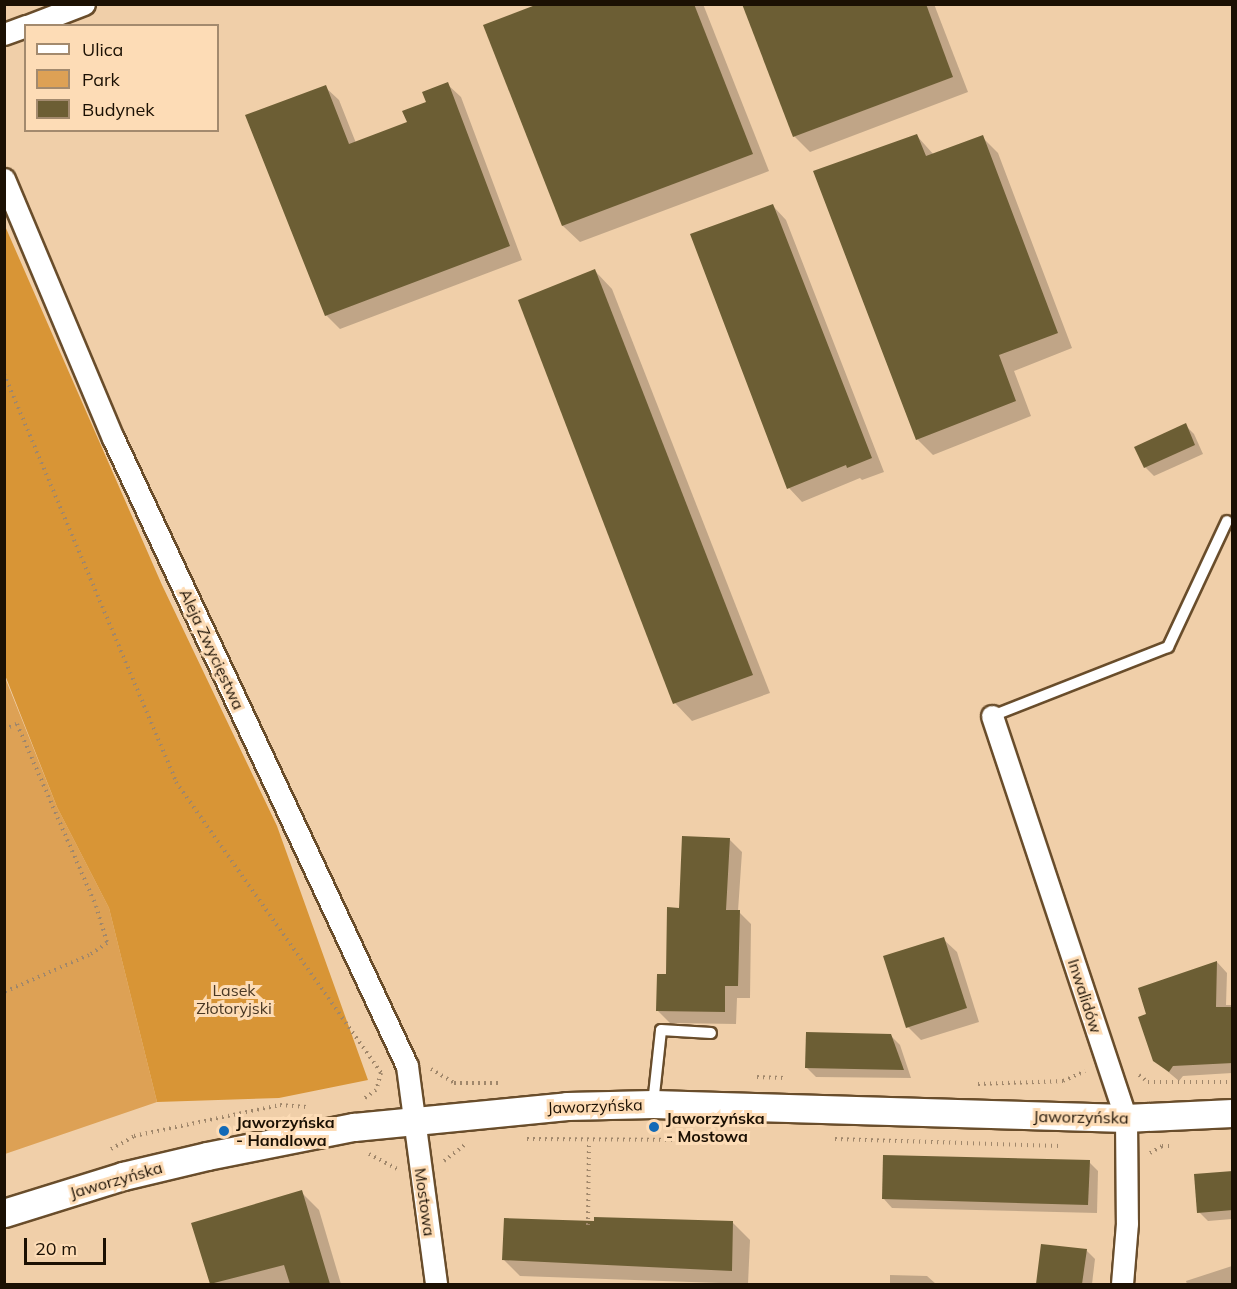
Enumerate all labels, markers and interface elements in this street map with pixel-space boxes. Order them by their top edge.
legend [24,24,219,132]
text: Ulica [82,38,123,61]
text: Park [82,68,120,91]
text: Budynek [82,98,155,121]
street label: Aleja Zwycięstwa [176,586,248,712]
street label: Inwalidów [1064,956,1106,1036]
park label: Lasek Złotoryjski [196,980,272,1018]
street label: Jaworzyńska [547,1095,643,1117]
street label: Jaworzyńska [1033,1107,1129,1127]
place label: Jaworzyńska - Mostowa [666,1108,765,1146]
place label: Jaworzyńska - Handlowa [236,1112,335,1150]
marker: Jaworzyńska - Mostowa [647,1120,661,1134]
marker: Jaworzyńska - Handlowa [217,1124,231,1138]
street label: Jaworzyńska [68,1158,164,1202]
street label: Mostowa [411,1167,439,1237]
scale bar [27,1226,110,1264]
text: 20 m [35,1237,77,1260]

